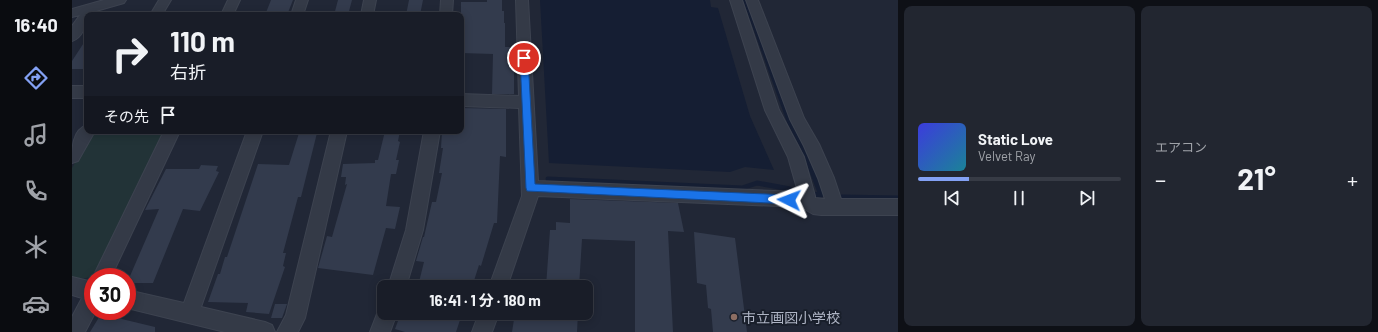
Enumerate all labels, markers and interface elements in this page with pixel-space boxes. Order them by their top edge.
text: 16:40 [14,14,58,36]
text: 110 m [170,24,235,58]
icon: right [104,28,156,80]
pin [507,41,541,75]
icon: arrive [513,47,535,69]
text: 右折 [170,61,206,83]
icon: directions [22,64,50,92]
icon: arrive [157,104,179,126]
text: その先 [104,107,149,125]
icon: music [22,121,50,149]
text: Static Love [978,130,1053,148]
text: エアコン [1155,139,1207,155]
text: Velvet Ray [978,148,1036,164]
text: 21° [1237,160,1276,196]
text: − [1155,166,1166,192]
text: + [1347,166,1358,192]
icon: phone [22,177,50,205]
position arrow [768,179,810,221]
icon: previous [941,187,963,209]
icon: pause [1008,187,1030,209]
icon: next [1076,187,1098,209]
icon: climate [22,233,50,261]
speed limit sign: 30 [84,268,136,320]
icon: car [22,290,50,318]
text: 16:41 · 1 分 · 180 m [429,291,541,309]
place label: 市立画図小学校 [742,309,840,326]
marker: 市立画図小学校 [729,312,739,322]

